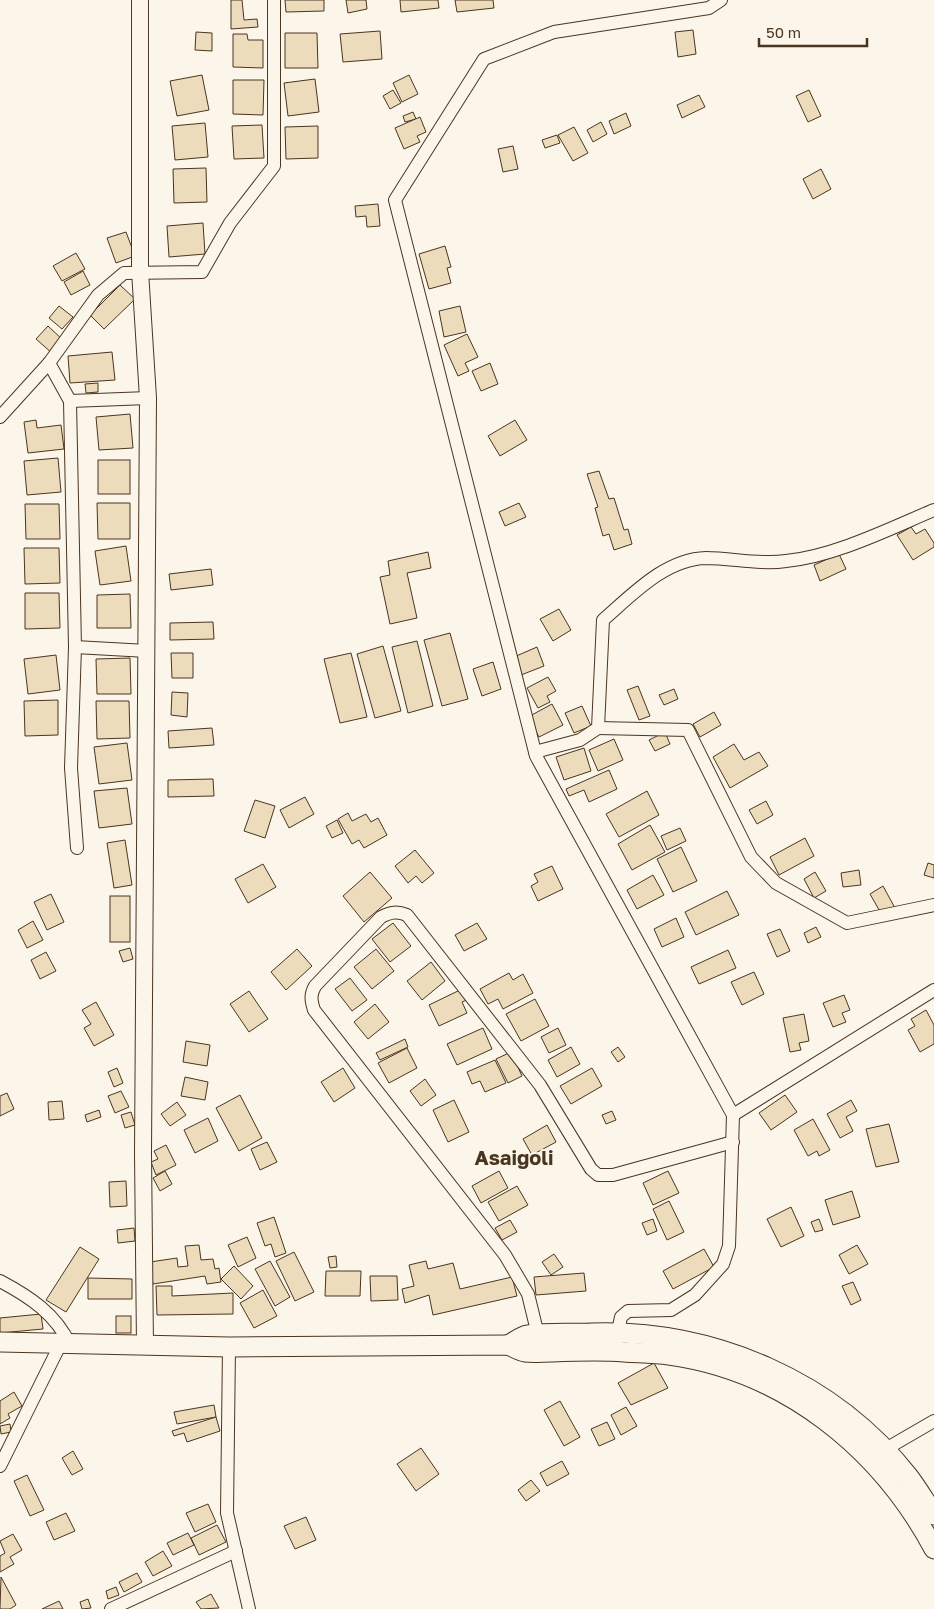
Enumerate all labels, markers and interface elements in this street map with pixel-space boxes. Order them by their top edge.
scale bar [759,15,866,47]
text: 50 m [766,23,801,41]
district label: Asaigoli [475,1145,553,1169]

